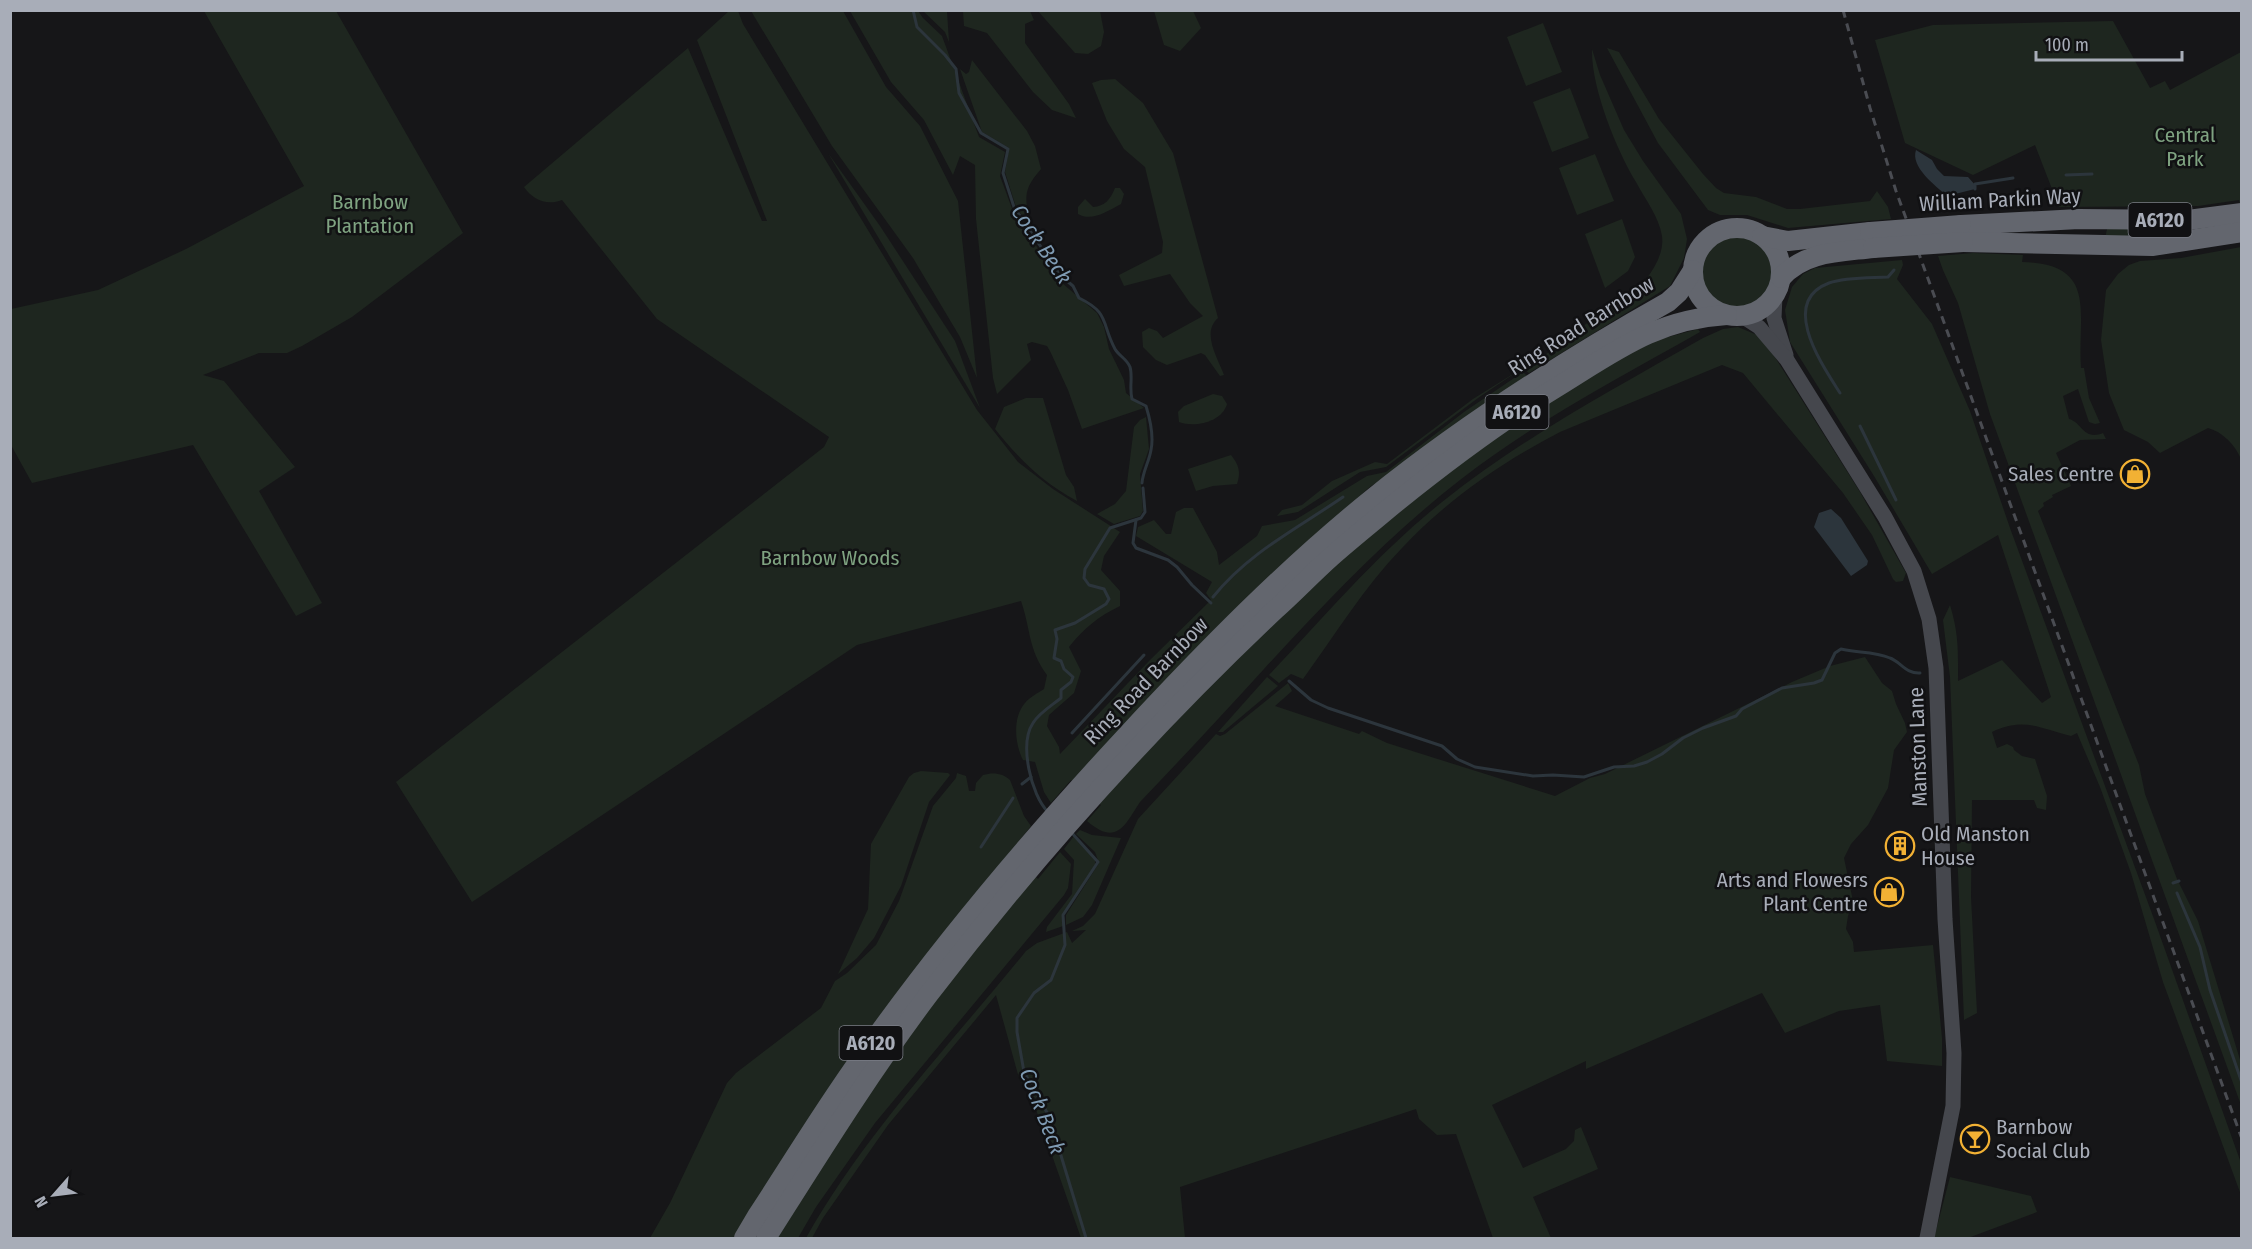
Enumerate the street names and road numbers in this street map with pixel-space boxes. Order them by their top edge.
street label: William Parkin Way [1919,183,2082,217]
road number: A6120 [2128,203,2192,237]
street label: Ring Road Barnbow [1503,271,1659,381]
road number: A6120 [1486,395,1549,429]
street label: Ring Road Barnbow [1079,612,1214,750]
street label: Manston Lane [1903,687,1933,807]
road number: A6120 [840,1026,902,1060]

